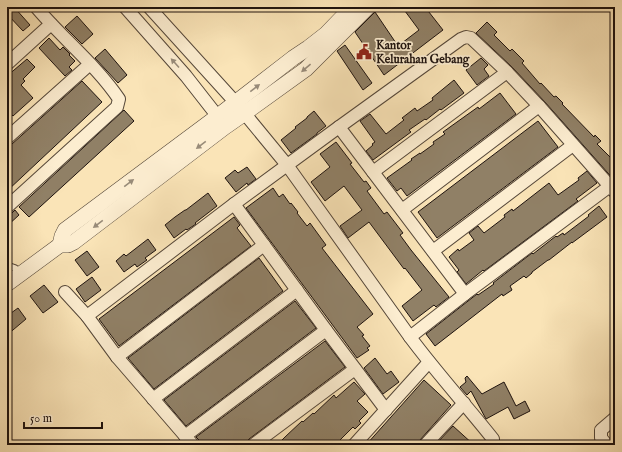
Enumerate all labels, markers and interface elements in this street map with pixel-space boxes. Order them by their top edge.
place label: Kantor Kelurahan Gebang [376,38,470,68]
public building icon: Kantor Kelurahan Gebang [355,43,373,61]
one-way arrow [170,58,179,69]
one-way arrow [300,64,311,73]
one-way arrow [250,83,261,92]
one-way arrow [196,141,206,149]
one-way arrow [124,179,134,187]
one-way arrow [92,220,103,228]
scale bar [24,404,102,430]
text: 50 m [30,411,52,426]

